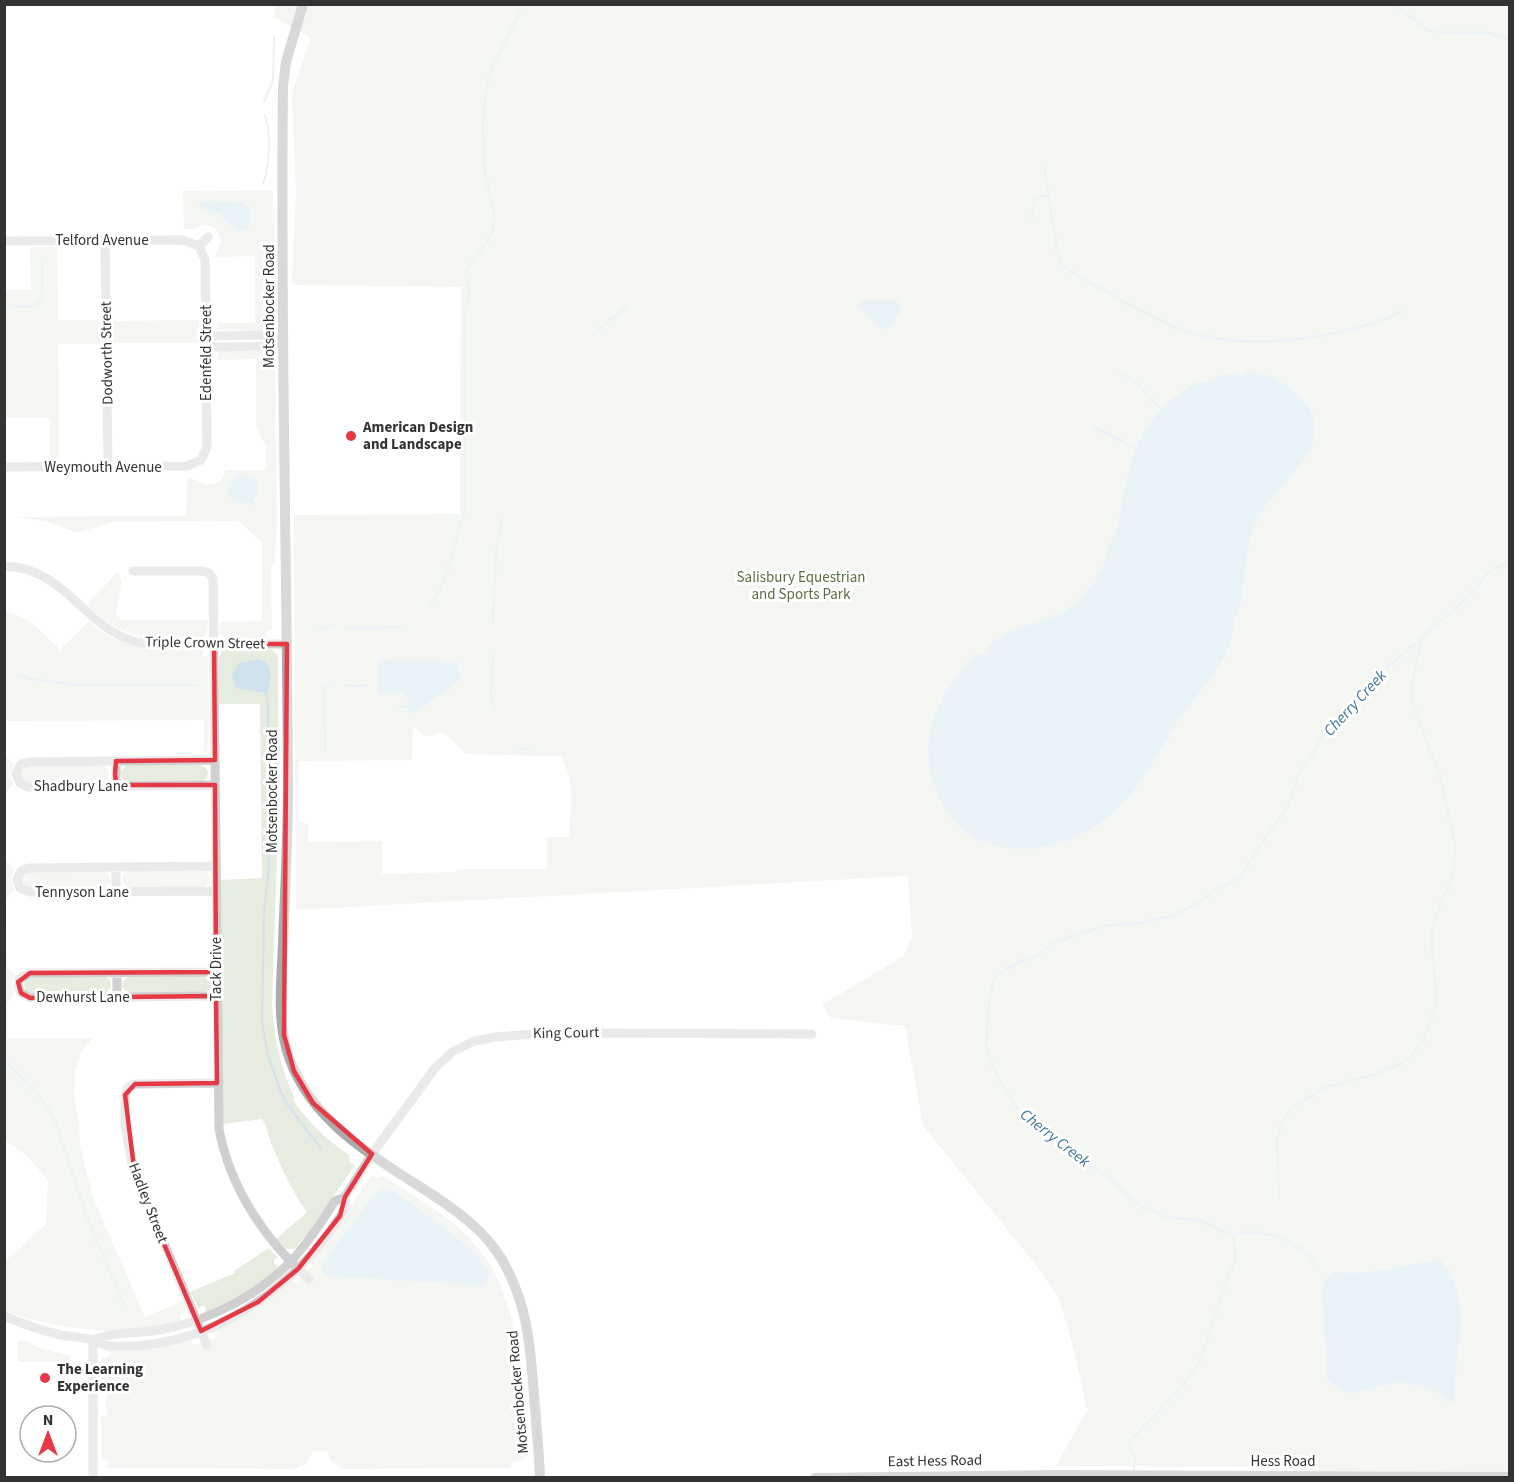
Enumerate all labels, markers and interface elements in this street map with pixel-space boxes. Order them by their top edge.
street label: Telford Avenue [55,230,149,251]
street label: Motsenbocker Road [259,244,280,368]
street label: Dodworth Street [96,301,118,405]
street label: Edenfeld Street [196,305,217,401]
place label: American Design and Landscape [362,417,473,455]
marker: American Design and Landscape [344,429,358,443]
street label: Weymouth Avenue [44,457,162,478]
park label: Salisbury Equestrian and Sports Park [737,567,865,605]
street label: Triple Crown Street [145,631,265,655]
water label: Cherry Creek [1319,665,1392,741]
street label: Motsenbocker Road [262,729,283,853]
street label: Shadbury Lane [34,776,128,797]
street label: Tennyson Lane [35,882,129,903]
street label: Tack Drive [206,937,227,1001]
street label: Dewhurst Lane [36,987,130,1008]
street label: King Court [533,1022,599,1044]
water label: Cherry Creek [1015,1104,1095,1173]
street label: Hadley Street [123,1160,173,1246]
street label: Motsenbocker Road [502,1329,534,1455]
place label: The Learning Experience [57,1359,143,1397]
marker: The Learning Experience [38,1371,52,1385]
north arrow [18,1404,78,1464]
text: N [43,1409,53,1431]
street label: East Hess Road [888,1450,982,1472]
street label: Hess Road [1251,1451,1315,1472]

